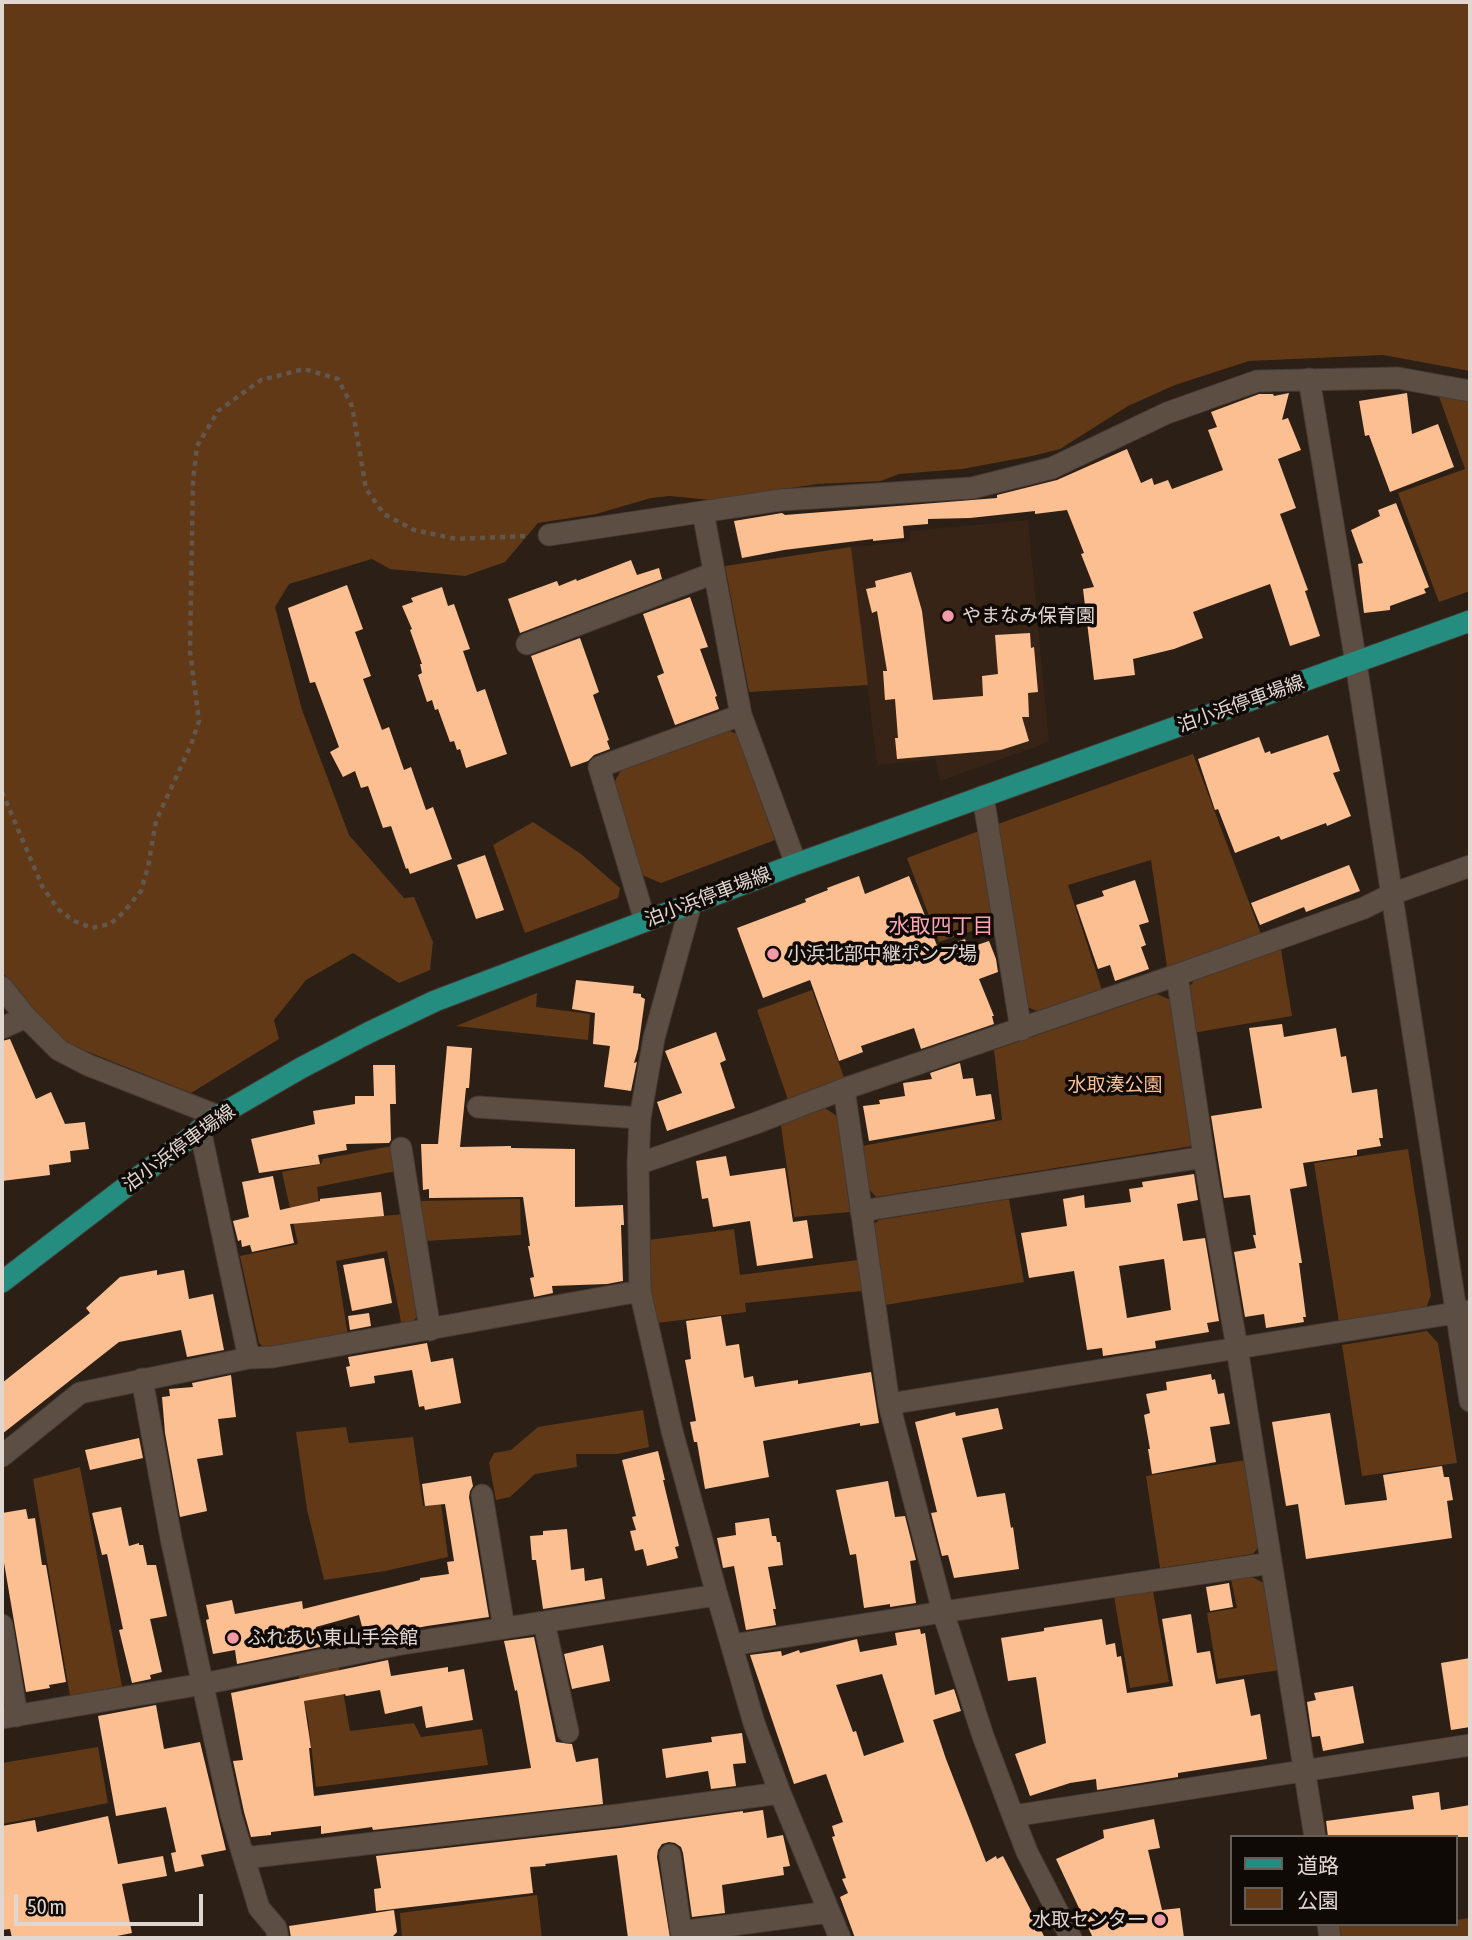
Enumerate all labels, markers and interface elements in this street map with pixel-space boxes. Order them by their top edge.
place label: やまなみ保育園 [962,605,1095,627]
marker: やまなみ保育園 [940,608,956,624]
street label: 泊小浜停車場線 [1175,671,1307,737]
street label: 泊小浜停車場線 [642,863,774,931]
district label: 水取四丁目 [889,913,993,939]
place label: 小浜北部中継ポンプ場 [787,943,977,965]
marker: 小浜北部中継ポンプ場 [765,946,781,962]
park label: 水取湊公園 [1068,1074,1162,1096]
street label: 泊小浜停車場線 [118,1100,240,1196]
place label: ふれあい東山手会館 [247,1627,418,1649]
marker: ふれあい東山手会館 [225,1630,241,1646]
legend [1230,1835,1458,1926]
text: 道路 [1297,1853,1339,1877]
scale bar [18,1881,206,1925]
text: 公園 [1297,1888,1339,1912]
text: 50 m [27,1894,65,1918]
place label: 水取センター [1032,1909,1146,1931]
marker: 水取センター [1152,1912,1168,1928]

